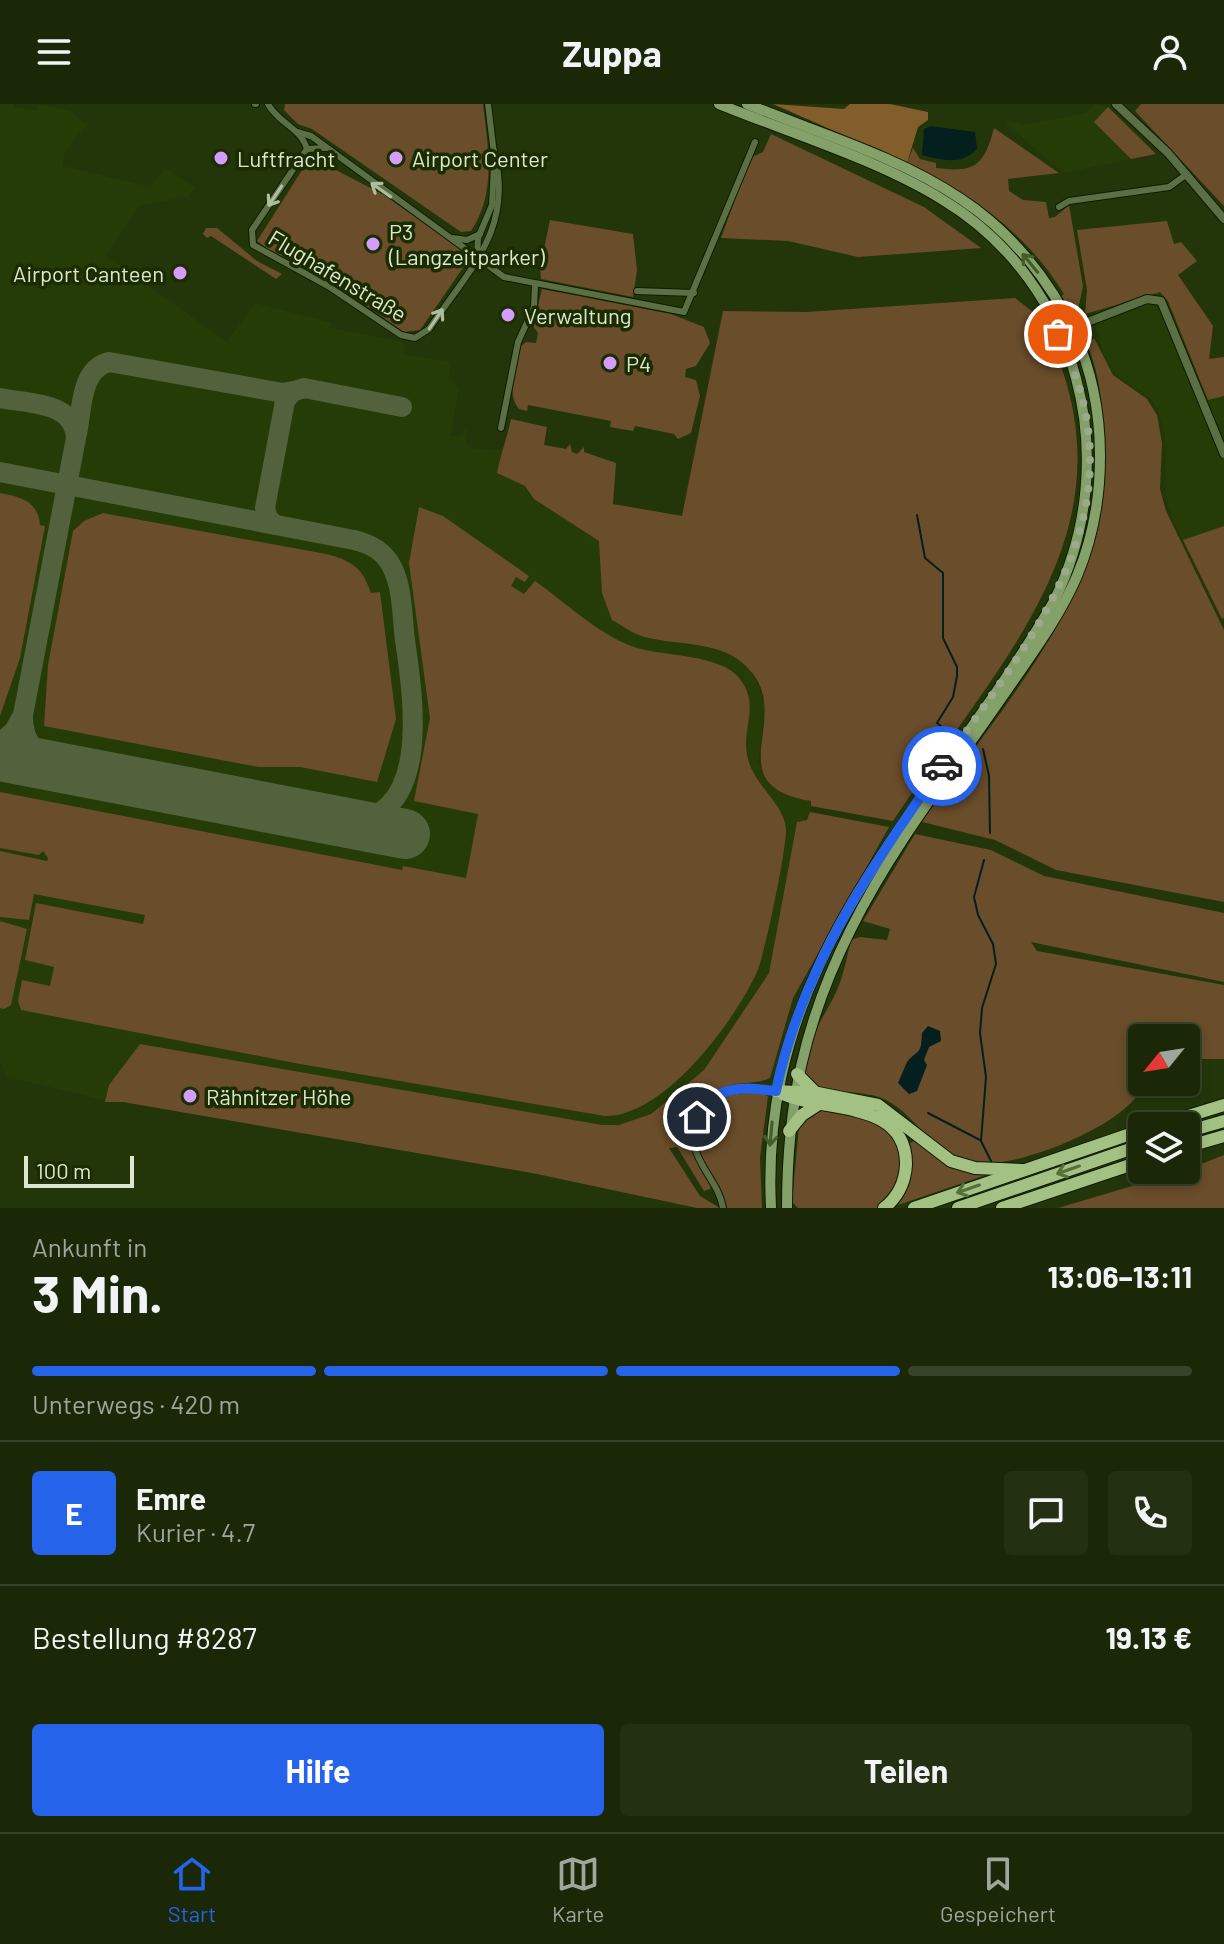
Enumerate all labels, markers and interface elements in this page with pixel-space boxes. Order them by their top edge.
icon: menu [32,30,76,74]
icon: person [1148,30,1192,74]
text: Zuppa [562,31,662,74]
place label: Luftfracht [237,145,335,171]
place label: Airport Center [412,145,548,171]
marker: Luftfracht [212,149,230,167]
marker: Airport Center [387,149,405,167]
one-way arrow [371,182,393,198]
one-way arrow [267,184,283,206]
place label: P3 (Langzeitparker) [388,218,545,269]
street label: Flughafenstraße [264,224,412,326]
marker: P3 (Langzeitparker) [364,235,382,253]
one-way arrow [1021,253,1039,273]
place label: Airport Canteen [13,260,164,286]
marker: Airport Canteen [171,264,189,282]
pin [1024,300,1092,368]
place label: Verwaltung [524,302,632,328]
marker: Verwaltung [499,306,517,324]
one-way arrow [428,309,444,331]
icon: bag [1036,312,1080,356]
place label: P4 [626,350,651,376]
marker: P4 [601,354,619,372]
courier [902,726,982,806]
icon: car [920,744,964,788]
north arrow [1128,1024,1200,1096]
map controls [1128,1024,1200,1184]
place label: Rähnitzer Höhe [206,1083,352,1109]
pin [663,1083,731,1151]
marker: Rähnitzer Höhe [181,1087,199,1105]
icon: home [675,1095,719,1139]
button: layers [1128,1112,1200,1184]
one-way arrow [763,1120,778,1146]
scale bar [24,1152,134,1188]
text: 100 m [36,1157,91,1183]
one-way arrow [1056,1164,1081,1178]
one-way arrow [956,1183,981,1197]
text: Ankunft in [32,1231,147,1262]
text: 13:06–13:11 [1048,1258,1192,1294]
text: 3 Min. [32,1261,163,1323]
text: Unterwegs · 420 m [32,1388,240,1419]
button: chat [1004,1471,1088,1555]
button: phone [1108,1471,1192,1555]
text: Emre [136,1480,206,1516]
text: E [65,1495,83,1531]
text: Kurier · 4.7 [136,1516,255,1547]
text: Bestellung #8287 [32,1619,257,1655]
text: 19.13 € [1106,1619,1192,1655]
button: Hilfe [32,1724,604,1816]
button: Teilen [620,1724,1192,1816]
tab: Start [168,1852,216,1926]
tab: Karte [552,1852,604,1926]
tab: Gespeichert [940,1852,1056,1926]

